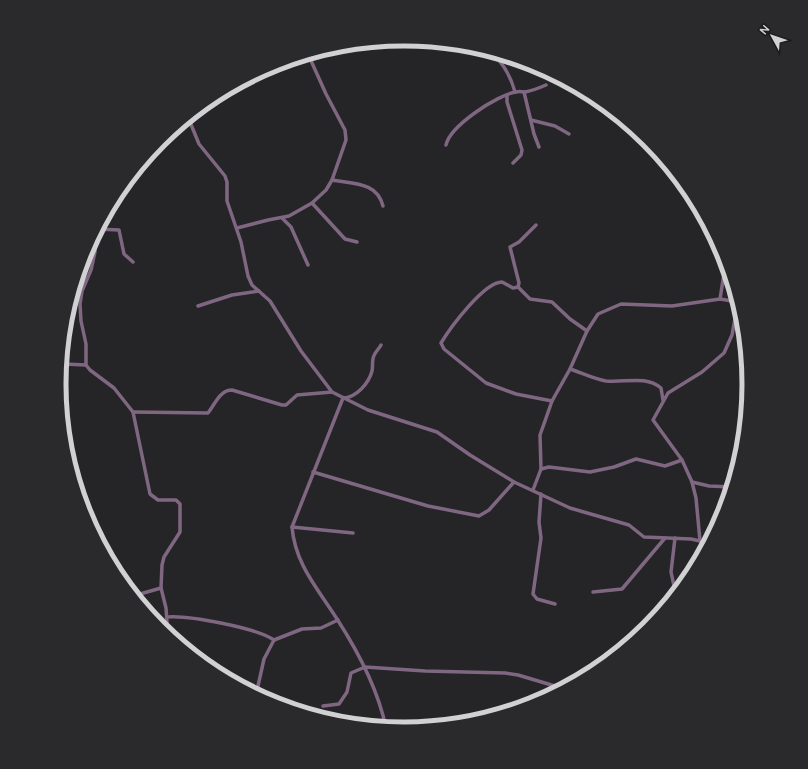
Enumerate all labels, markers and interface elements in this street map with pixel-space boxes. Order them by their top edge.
north arrow [752,16,792,56]
text: N [757,22,772,37]

